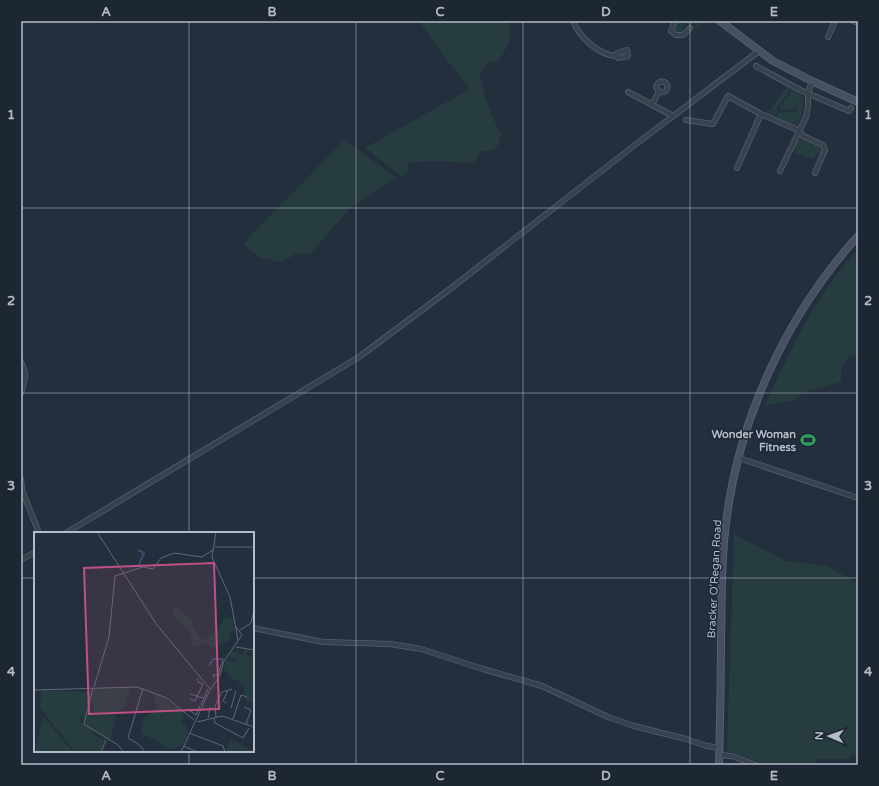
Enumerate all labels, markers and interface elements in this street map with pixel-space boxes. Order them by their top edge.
text: A [101,4,111,20]
text: B [267,4,277,20]
text: C [435,4,445,20]
text: D [601,4,611,20]
text: E [770,4,778,20]
text: 1 [7,107,15,123]
text: 1 [864,107,872,123]
text: 2 [7,293,15,309]
text: 2 [864,293,872,309]
place label: Wonder Woman Fitness [711,428,797,454]
sports icon: Wonder Woman Fitness [799,431,817,449]
text: 3 [7,478,15,494]
text: 3 [864,478,872,494]
street label: Bracker O'Regan Road [705,519,724,639]
inset map [34,532,254,752]
text: 4 [7,664,16,680]
text: 4 [864,664,873,680]
north arrow [809,716,849,756]
text: N [813,731,826,740]
text: A [101,768,111,784]
text: B [267,768,277,784]
text: C [435,768,445,784]
text: D [601,768,611,784]
text: E [770,768,778,784]

